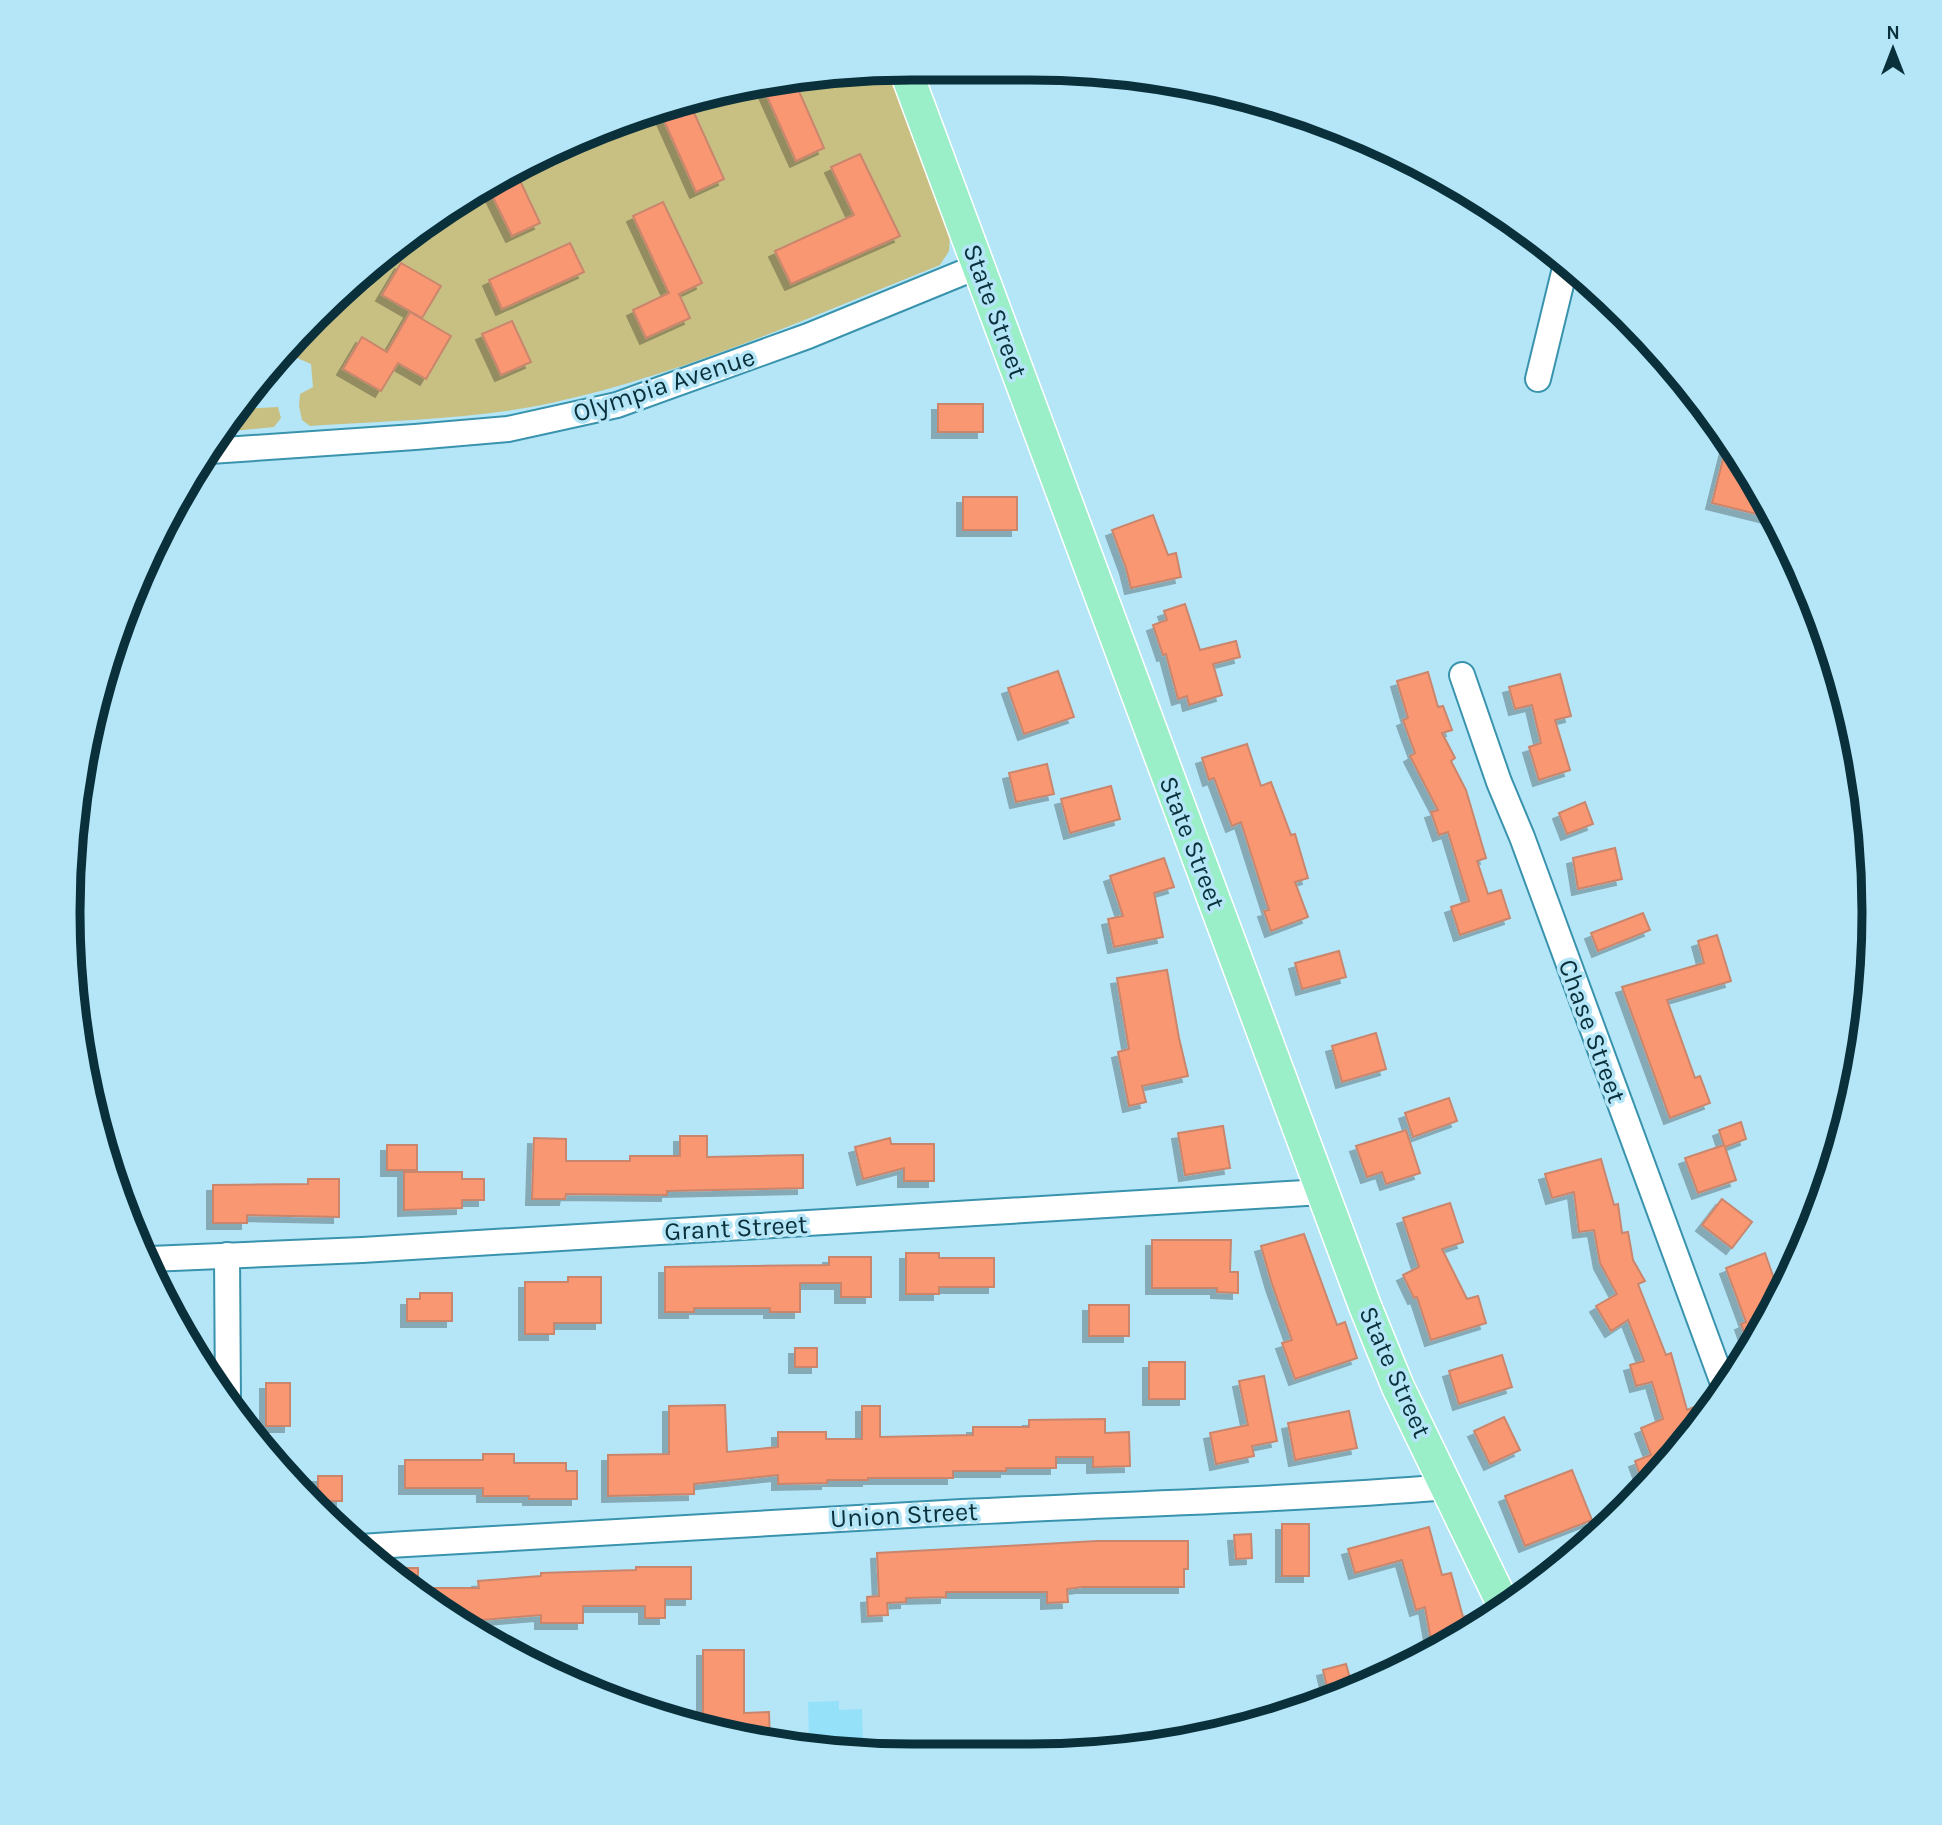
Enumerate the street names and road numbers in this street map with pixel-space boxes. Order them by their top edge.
street label: State Street [956,240,1034,383]
street label: Olympia Avenue [569,341,759,429]
street label: State Street [1152,772,1232,914]
street label: Chase Street [1552,955,1632,1107]
street label: Grant Street [664,1209,809,1247]
street label: State Street [1352,1302,1438,1443]
street label: Union Street [829,1496,979,1534]

